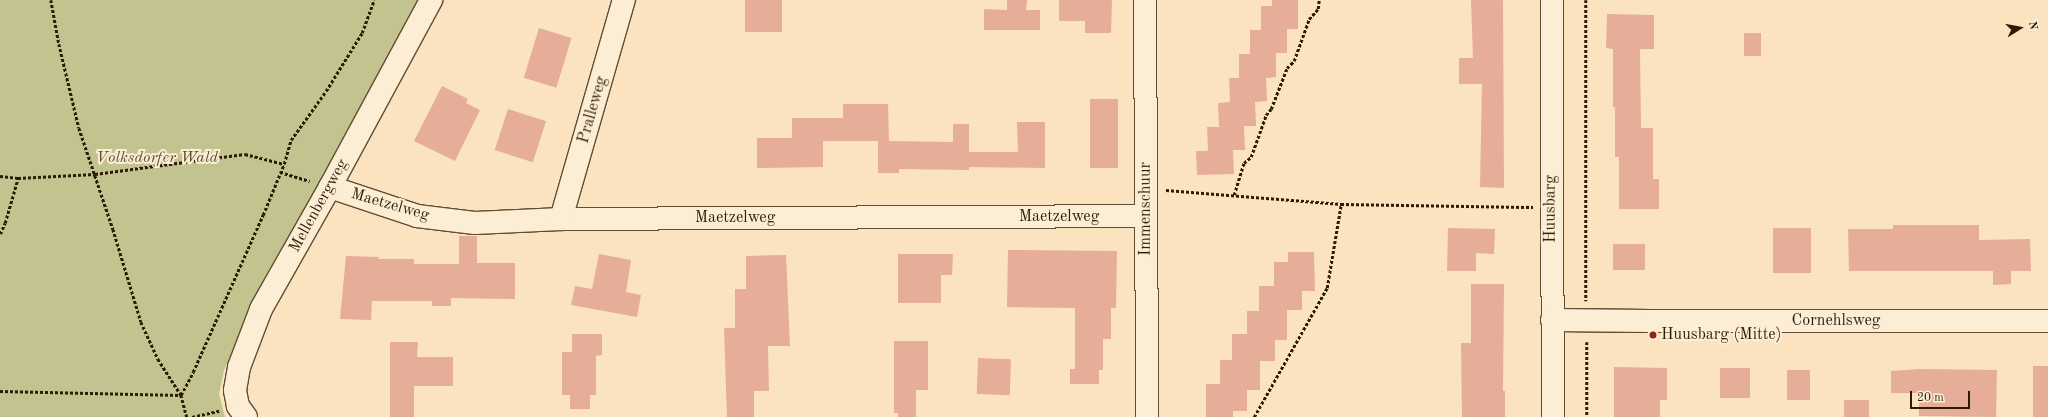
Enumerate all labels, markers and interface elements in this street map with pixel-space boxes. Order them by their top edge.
north arrow [2000,8,2040,48]
text: N [2026,20,2038,31]
street label: Pralleweg [574,74,612,146]
park label: Volksdorfer Wald [96,148,218,168]
street label: Mellenbergweg [285,156,353,256]
street label: Immenschuur [1136,162,1156,256]
street label: Huusbarg [1541,175,1561,243]
street label: Maetzelweg [349,185,431,225]
street label: Maetzelweg [1019,207,1099,227]
street label: Maetzelweg [695,208,775,228]
street label: Cornehlsweg [1792,311,1880,331]
place label: Huusbarg (Mitte) [1661,325,1782,345]
marker: Huusbarg (Mitte) [1648,330,1658,340]
scale bar [1912,383,1972,409]
text: 20 m [1917,392,1944,404]

